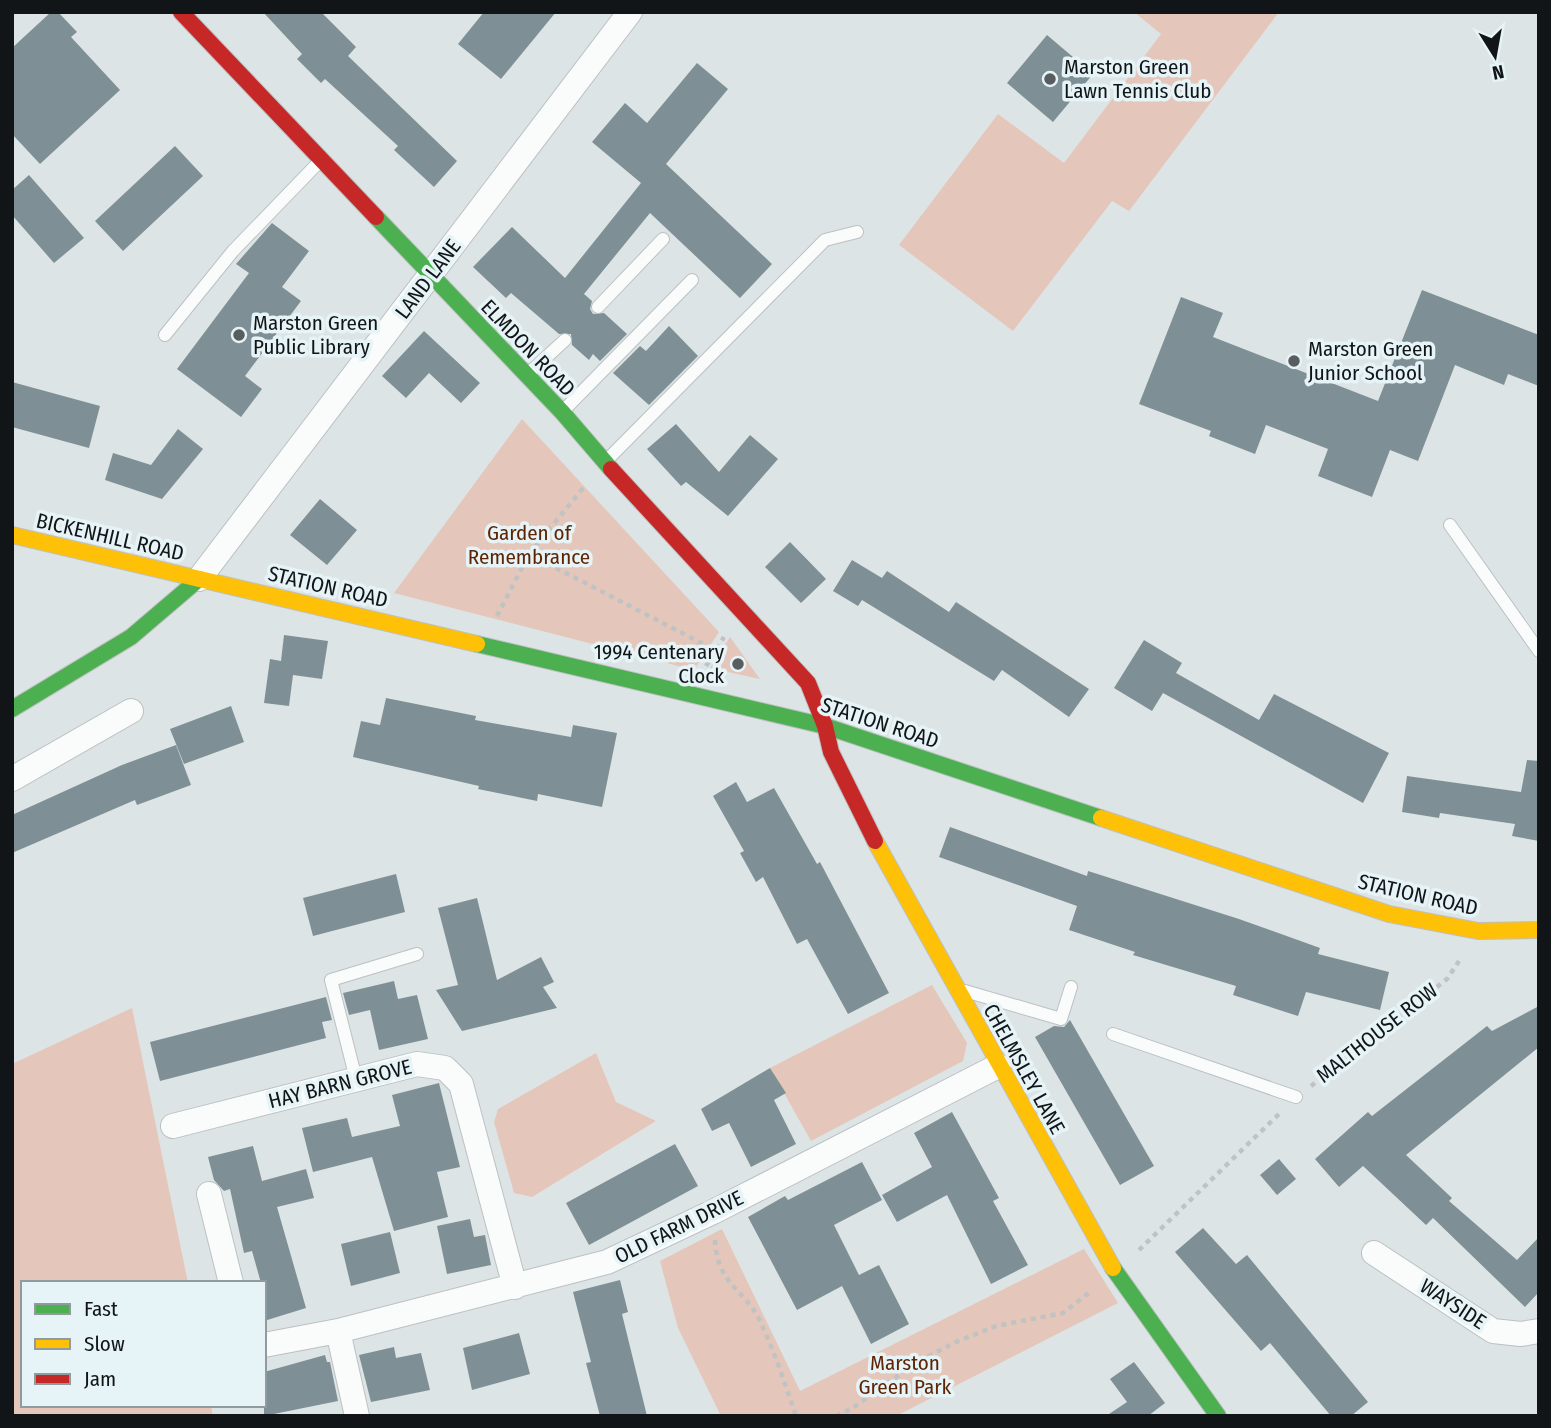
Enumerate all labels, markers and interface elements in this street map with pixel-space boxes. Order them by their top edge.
north arrow [1460,21,1530,91]
place label: Marston Green Lawn Tennis Club [1064,54,1212,104]
text: N [1490,60,1506,85]
marker: Marston Green Lawn Tennis Club [1042,71,1058,87]
street label: LAND LANE [390,234,467,324]
street label: ELMDON ROAD [475,294,581,402]
place label: Marston Green Public Library [253,310,378,360]
marker: Marston Green Public Library [231,327,247,343]
place label: Marston Green Junior School [1308,336,1433,386]
marker: Marston Green Junior School [1286,353,1302,369]
street label: BICKENHILL ROAD [34,507,186,567]
park label: Garden of Remembrance [468,520,590,570]
street label: STATION ROAD [266,561,390,613]
place label: 1994 Centenary Clock [594,639,725,689]
marker: 1994 Centenary Clock [730,656,746,672]
street label: STATION ROAD [818,692,942,754]
street label: STATION ROAD [1356,869,1480,921]
street label: MALTHOUSE ROW [1311,977,1443,1088]
street label: CHELMSLEY LANE [978,999,1071,1139]
street label: HAY BARN GROVE [266,1054,414,1114]
street label: OLD FARM DRIVE [610,1185,748,1269]
street label: WAYSIDE [1415,1273,1491,1335]
legend [21,1281,266,1407]
text: Fast [84,1296,118,1322]
text: Slow [84,1331,125,1357]
park label: Marston Green Park [859,1350,952,1400]
text: Jam [84,1366,116,1392]

